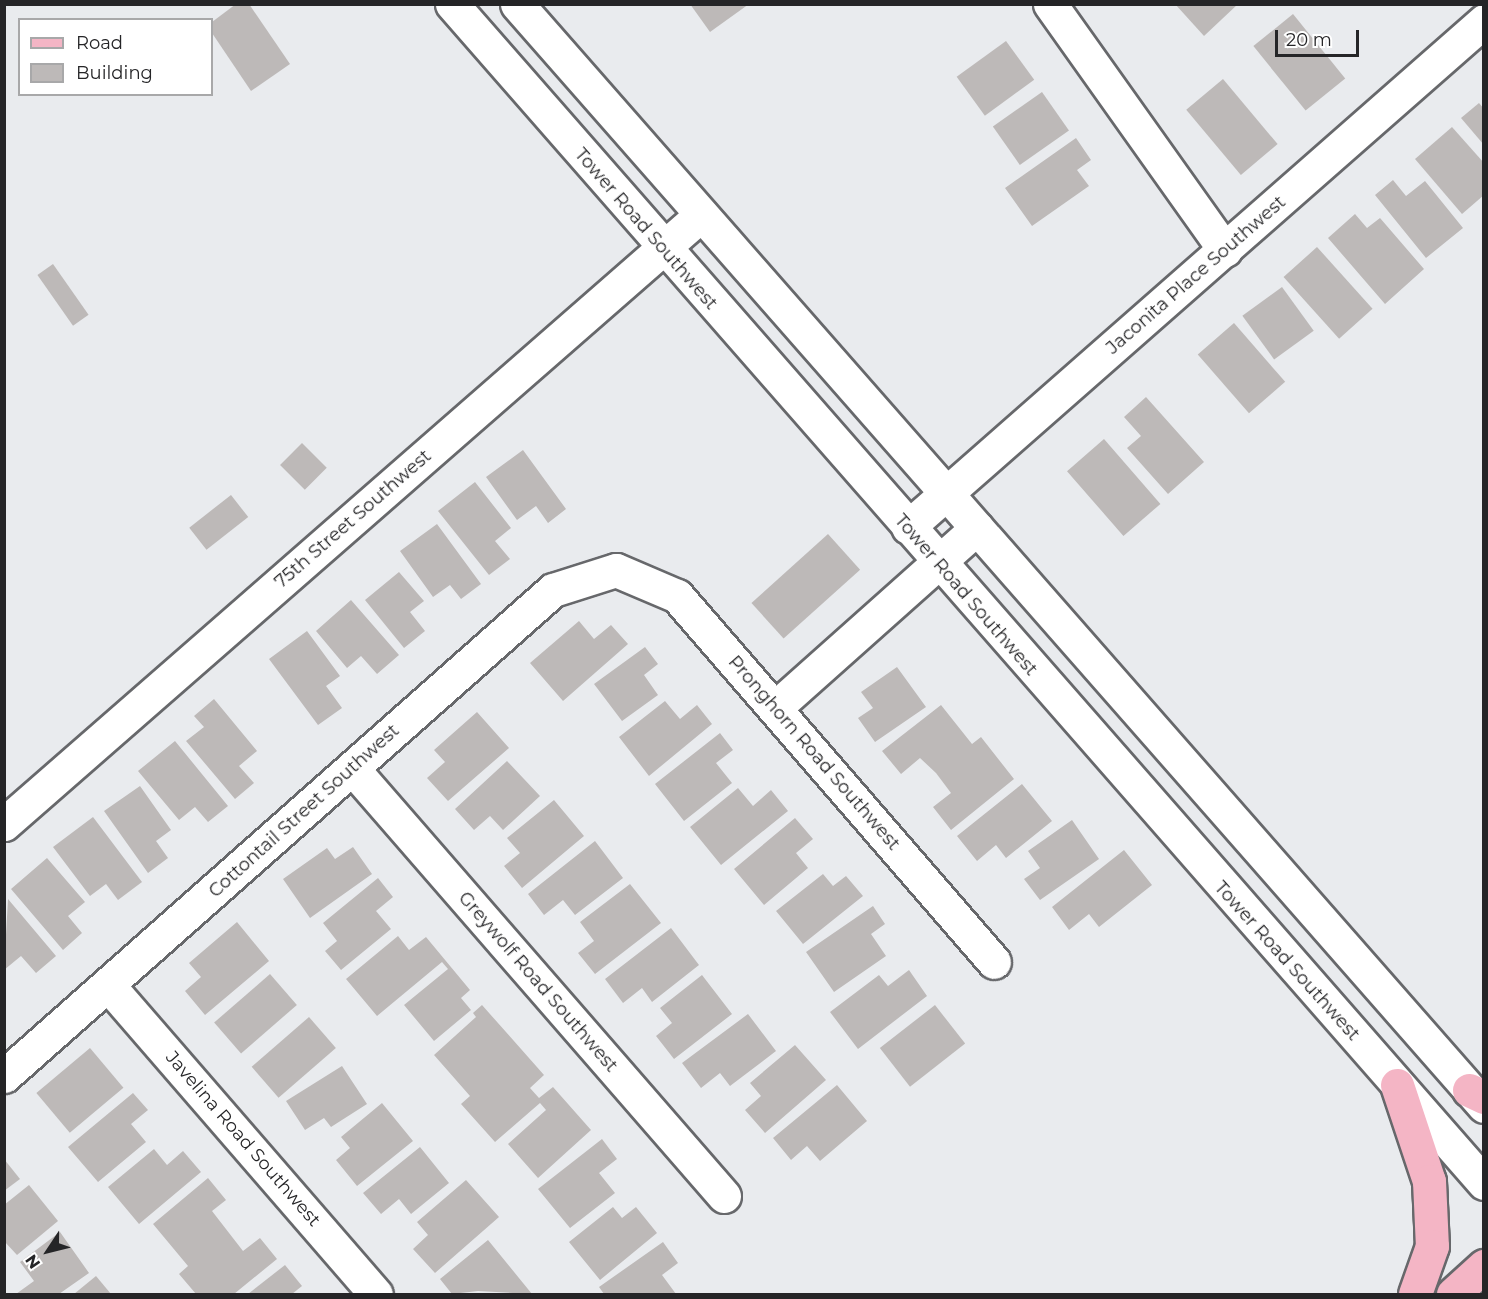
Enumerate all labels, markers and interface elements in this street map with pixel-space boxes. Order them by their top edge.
legend [18,18,213,96]
scale bar [1278,18,1362,56]
text: 20 m [1286,29,1332,51]
text: Road [76,32,123,54]
text: Building [76,62,153,84]
street label: Tower Road Southwest [570,144,722,314]
street label: Jaconita Place Southwest [1102,191,1290,359]
street label: 75th Street Southwest [270,445,436,593]
street label: Tower Road Southwest [890,510,1042,680]
street label: Pronghorn Road Southwest [724,651,904,855]
street label: Cottontail Street Southwest [204,720,404,902]
street label: Tower Road Southwest [1210,877,1364,1045]
street label: Greywolf Road Southwest [454,887,622,1077]
street label: Javelina Road Southwest [161,1047,325,1231]
north arrow [18,1221,78,1281]
text: N [21,1251,44,1272]

